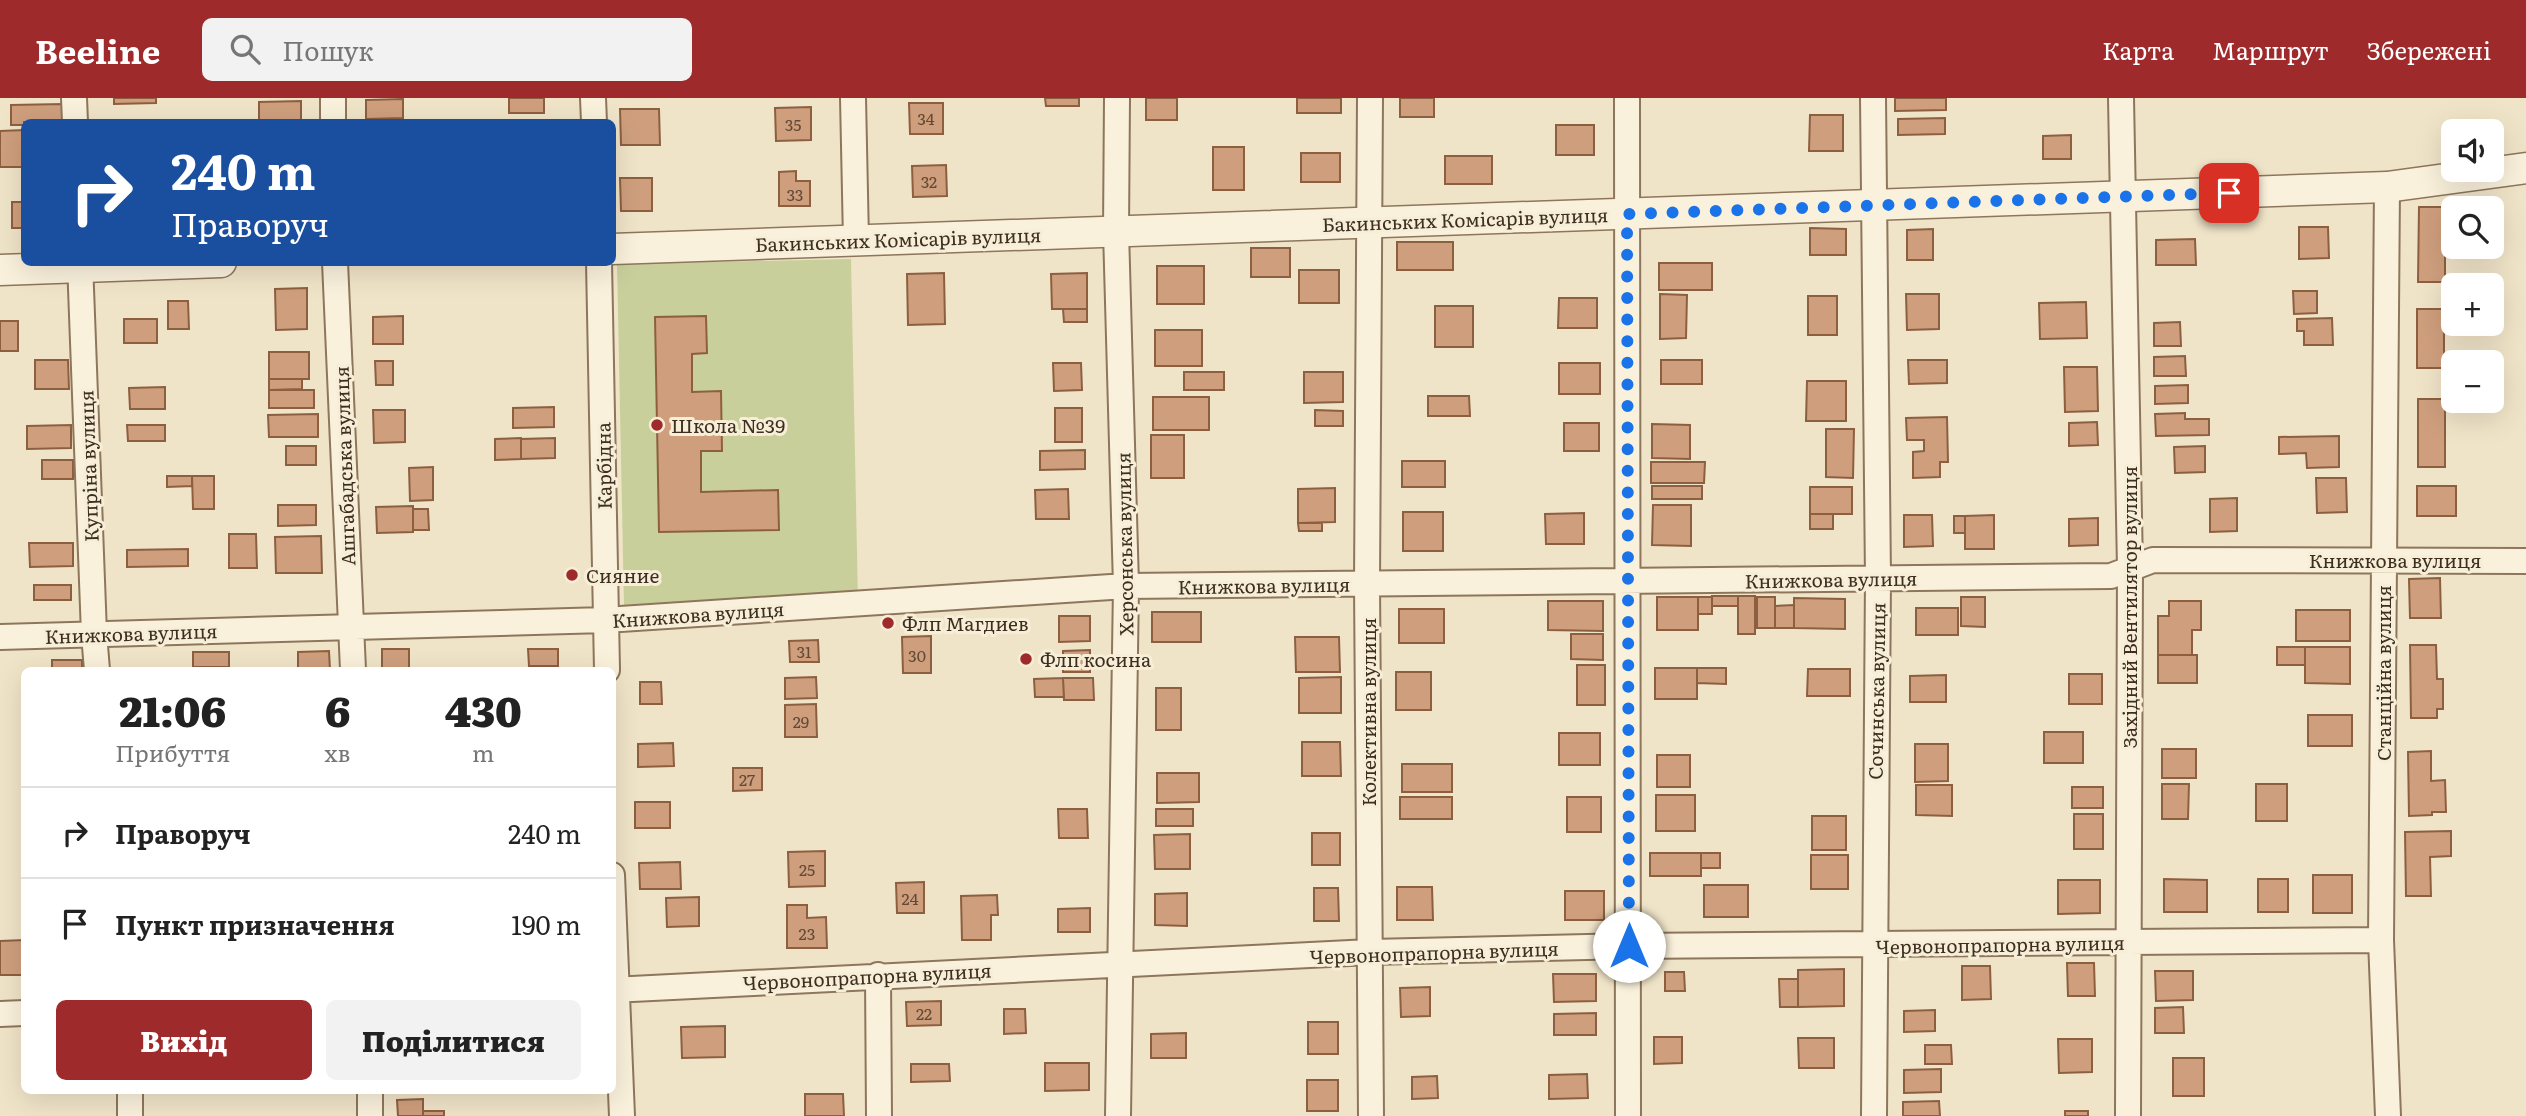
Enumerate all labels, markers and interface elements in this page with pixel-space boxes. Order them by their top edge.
search box [202,18,692,81]
text: Beeline [35,25,160,74]
icon: search [226,30,264,68]
text: Пошук [282,30,374,69]
text: Карта [2102,32,2174,67]
text: Маршрут [2212,32,2329,67]
text: Збережені [2367,32,2491,67]
house number: 34 [917,106,935,130]
house number: 35 [785,112,801,136]
map controls [2441,119,2504,413]
button: sound [2441,119,2504,182]
text: 240 m [171,132,316,205]
icon: right [56,147,147,238]
pin [2199,163,2259,223]
house number: 32 [921,169,937,193]
icon: arrive [2210,174,2248,212]
house number: 33 [787,182,803,206]
button: search [2441,196,2504,259]
text: Праворуч [171,199,329,247]
street label: Бакинських Комісарів вулиця [1321,200,1609,238]
street label: Бакинських Комісарів вулиця [754,220,1042,258]
button: + [2441,273,2504,336]
button: − [2441,350,2504,413]
street label: Ашгабадська вулиця [327,366,361,566]
street label: Купріна вулиця [71,390,105,542]
place label: Школа №39 [671,411,785,439]
marker: Школа №39 [649,417,665,433]
street label: Карбідна [588,421,618,510]
street label: Херсонська вулиця [1108,452,1140,636]
street label: Західний Вентилятор вулиця [2115,466,2143,748]
street label: Книжкова вулиця [2309,546,2481,574]
place label: Сияние [586,561,659,589]
street label: Книжкова вулиця [1744,563,1918,595]
marker: Сияние [564,567,580,583]
street label: Книжкова вулиця [1177,569,1351,601]
street label: Станційна вулиця [2369,585,2397,761]
street label: Книжкова вулиця [611,594,785,634]
street label: Сочинська вулиця [1860,602,1892,780]
place label: Флп Магдиев [902,609,1029,637]
marker: Флп Магдиев [880,615,896,631]
street label: Книжкова вулиця [44,616,218,650]
street label: Колективна вулиця [1354,618,1382,806]
house number: 31 [796,639,812,663]
house number: 30 [908,643,926,667]
place label: Флп косина [1040,645,1152,673]
marker: Флп косина [1018,651,1034,667]
text: 21:06 [119,678,226,740]
text: 6 [325,678,350,740]
text: 430 [445,678,522,740]
house number: 29 [793,709,809,733]
text: Прибуття [115,735,230,769]
text: хв [325,735,350,769]
text: m [472,735,494,769]
house number: 27 [739,767,755,791]
text: Праворуч [115,813,251,852]
text: 240 m [508,813,581,852]
icon: right [56,814,94,852]
house number: 25 [799,857,815,881]
house number: 24 [902,886,919,910]
text: Пункт призначення [115,904,395,943]
text: 190 m [511,904,581,943]
icon: arrive [56,905,94,943]
position arrow [1592,909,1666,983]
house number: 23 [799,921,815,945]
street label: Червонопрапорна вулиця [1875,928,2125,960]
street label: Червонопрапорна вулиця [1309,934,1559,970]
street label: Червонопрапорна вулиця [742,955,992,997]
button: Вихід [56,1000,312,1080]
button: Поділитися [326,1000,581,1080]
house number: 22 [916,1001,932,1025]

